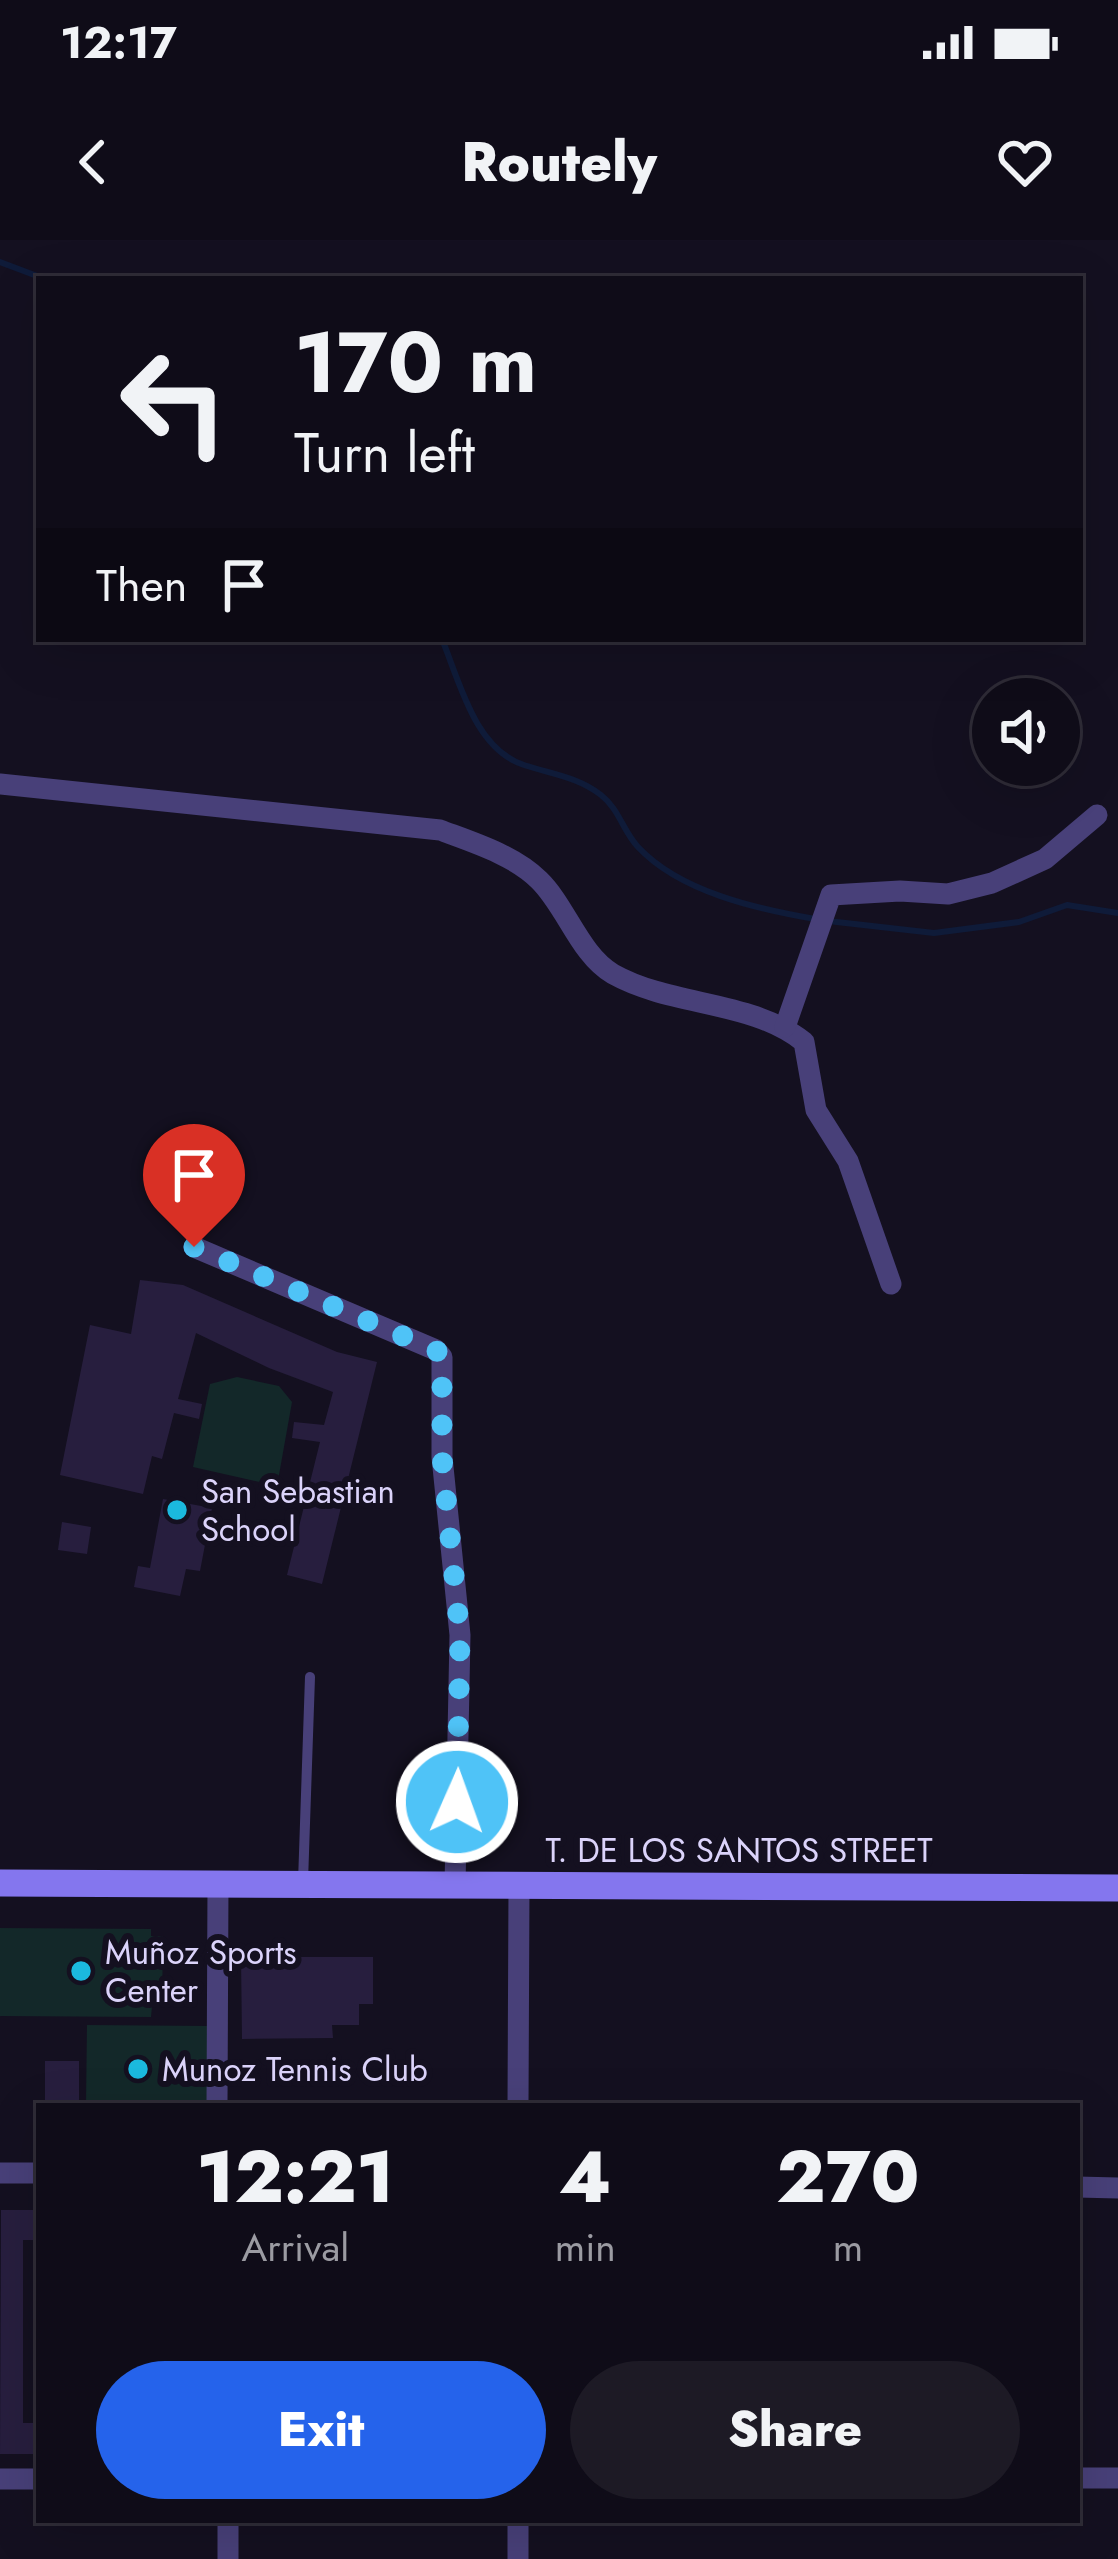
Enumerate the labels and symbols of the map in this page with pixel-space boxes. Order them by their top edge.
pin [143,1124,245,1247]
place label: San Sebastian School [201,1468,395,1553]
marker: San Sebastian School [164,1497,190,1523]
position arrow [394,1739,520,1865]
street label: T. DE LOS SANTOS STREET [546,1827,933,1874]
place label: Muñoz Sports Center [105,1929,296,2014]
marker: Muñoz Sports Center [68,1958,94,1984]
place label: Munoz Tennis Club [162,2046,428,2093]
marker: Munoz Tennis Club [125,2056,151,2082]

